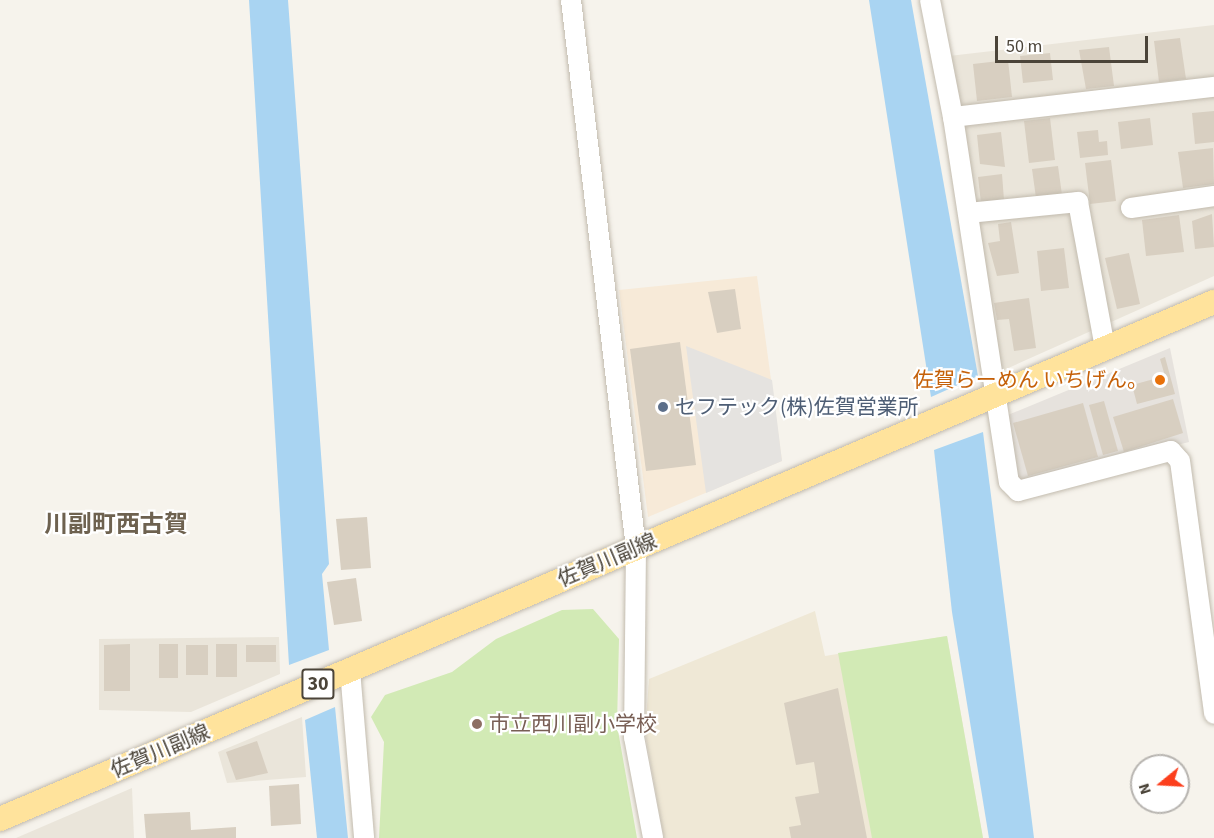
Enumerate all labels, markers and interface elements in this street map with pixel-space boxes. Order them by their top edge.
scale bar [998,24,1151,62]
text: 50 m [1006,34,1042,59]
place label: 佐賀らーめん いちげん。 [913,367,1148,393]
marker: 佐賀らーめん いちげん。 [1153,373,1167,387]
place label: セフテック(株)佐賀営業所 [675,394,919,420]
marker: セフテック(株)佐賀営業所 [656,400,670,414]
district label: 川副町西古賀 [44,511,188,539]
street label: 佐賀川副線 [554,528,660,592]
road number: 30 [300,667,336,701]
place label: 市立西川副小学校 [489,711,657,737]
marker: 市立西川副小学校 [470,717,484,731]
street label: 佐賀川副線 [107,719,213,783]
north arrow [1130,754,1190,814]
text: N [1133,780,1157,797]

